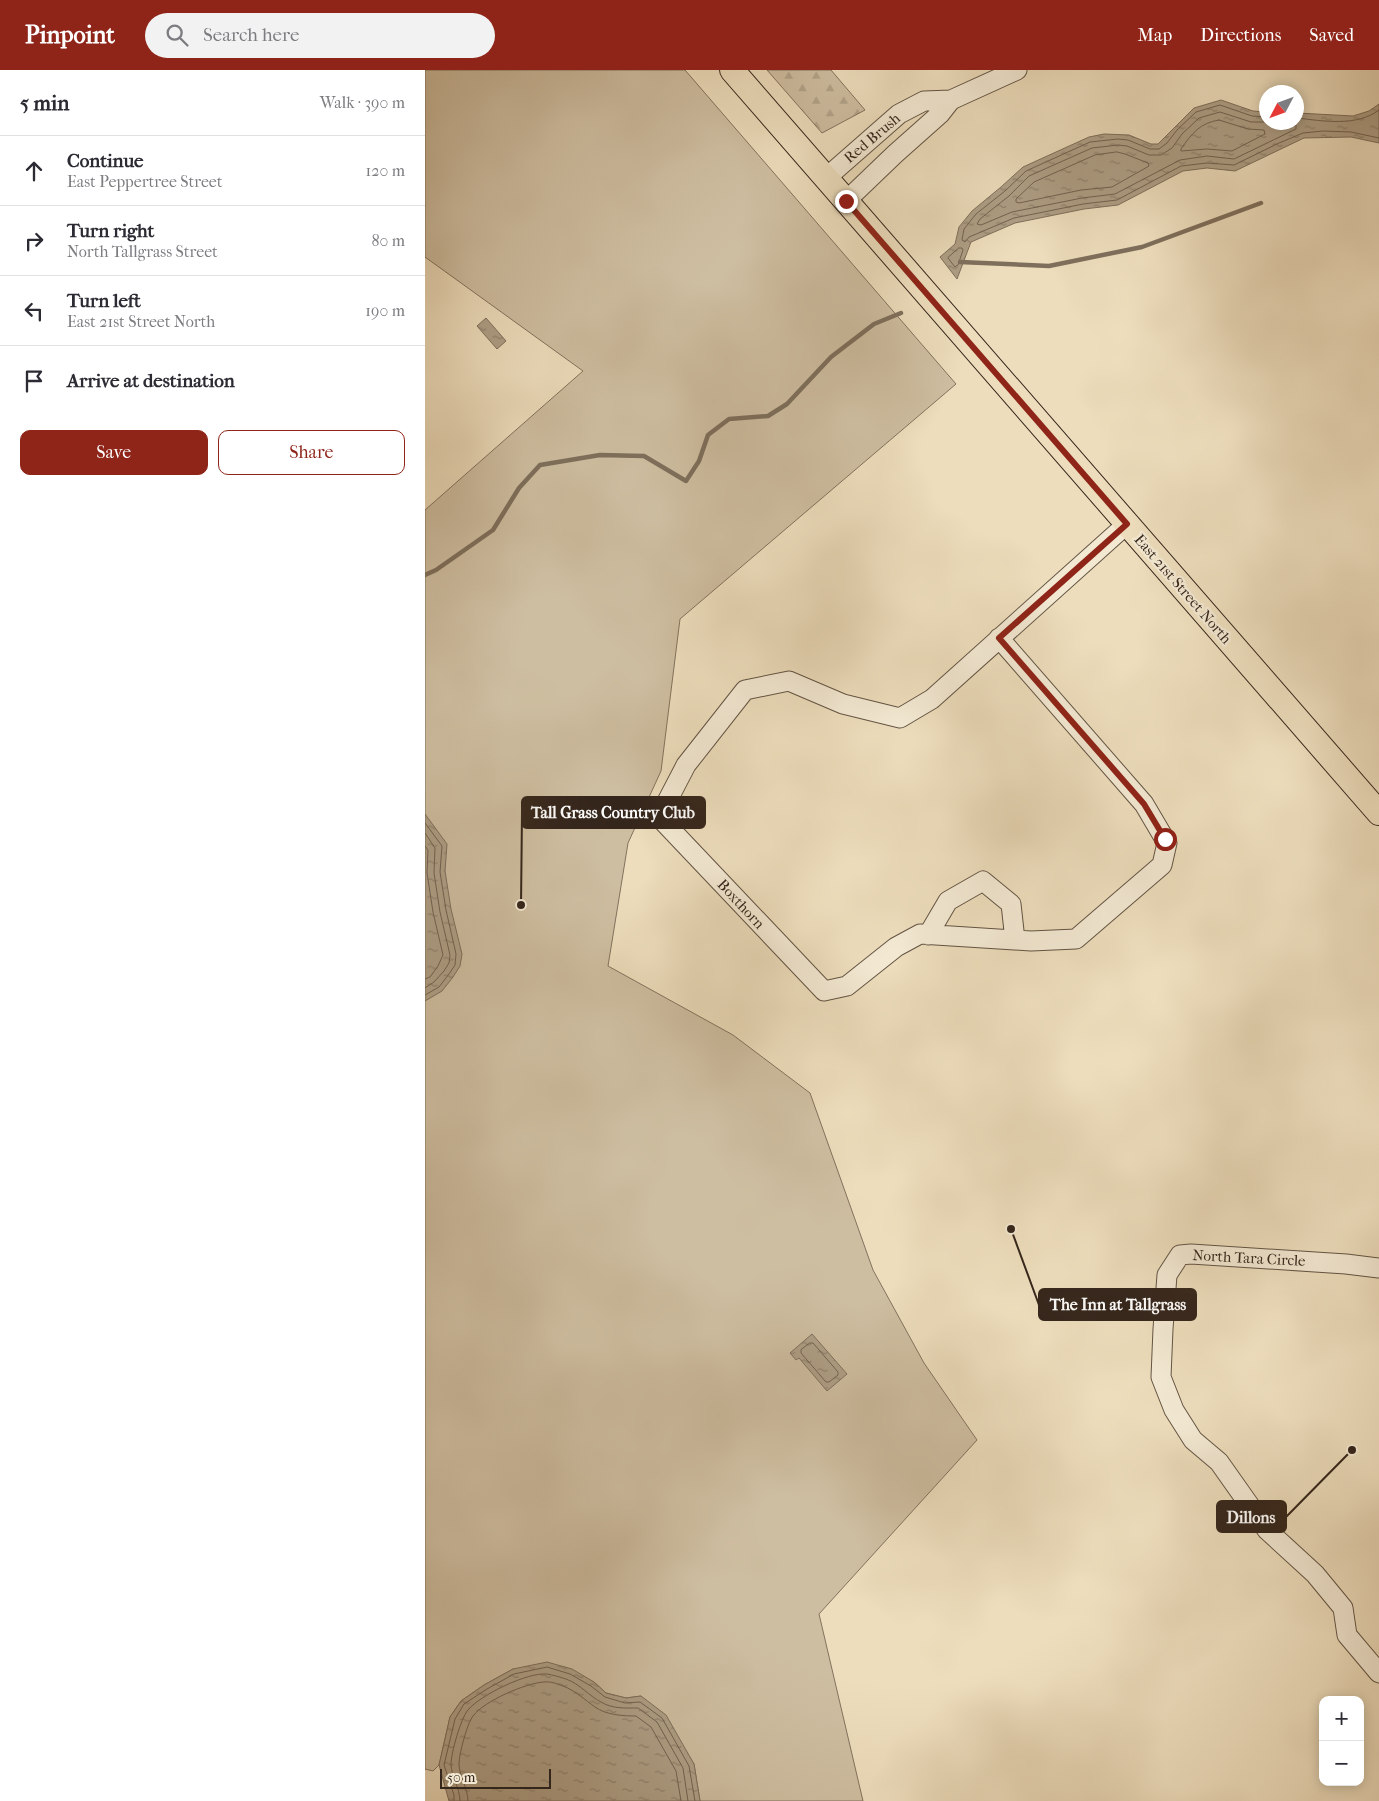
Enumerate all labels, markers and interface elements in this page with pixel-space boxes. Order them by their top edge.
search box [145,13,495,58]
text: Pinpoint [25,21,115,49]
icon: search [163,21,191,49]
text: Search here [203,24,299,46]
text: Map [1138,25,1172,46]
text: Directions [1200,25,1281,46]
text: Saved [1309,25,1354,46]
north arrow [1259,85,1304,130]
text: 5 min [20,91,69,115]
text: Walk · 390 m [320,93,405,112]
street label: Red Brush [840,109,904,167]
text: Continue [67,150,143,172]
icon: ahead [20,157,48,185]
text: 120 m [366,161,405,180]
text: East Peppertree Street [67,172,223,191]
route end [835,190,858,213]
text: Turn right [67,220,154,242]
icon: right [20,227,48,255]
text: 80 m [371,231,405,250]
text: North Tallgrass Street [67,242,218,261]
text: Turn left [67,290,141,312]
icon: left [20,297,48,325]
text: 190 m [365,301,405,320]
text: East 21st Street North [67,312,215,331]
icon: arrive [20,367,48,395]
text: Arrive at destination [67,370,235,392]
button: Save [20,430,208,475]
button: Share [218,430,405,475]
street label: East 21st Street North [1131,531,1236,648]
callout: Tall Grass Country Club [522,797,705,828]
text: Tall Grass Country Club [530,803,696,823]
route start [1154,828,1177,851]
street label: Boxthorn [714,875,769,933]
street label: North Tara Circle [1192,1246,1307,1270]
callout: The Inn at Tallgrass [1039,1289,1196,1320]
text: The Inn at Tallgrass [1049,1295,1186,1315]
callout: Dillons [1217,1501,1286,1532]
text: Dillons [1227,1508,1276,1527]
map controls [1319,1696,1364,1786]
button: + [1319,1696,1364,1741]
button: − [1319,1741,1364,1786]
scale bar [440,1766,551,1789]
text: 50 m [447,1769,475,1786]

